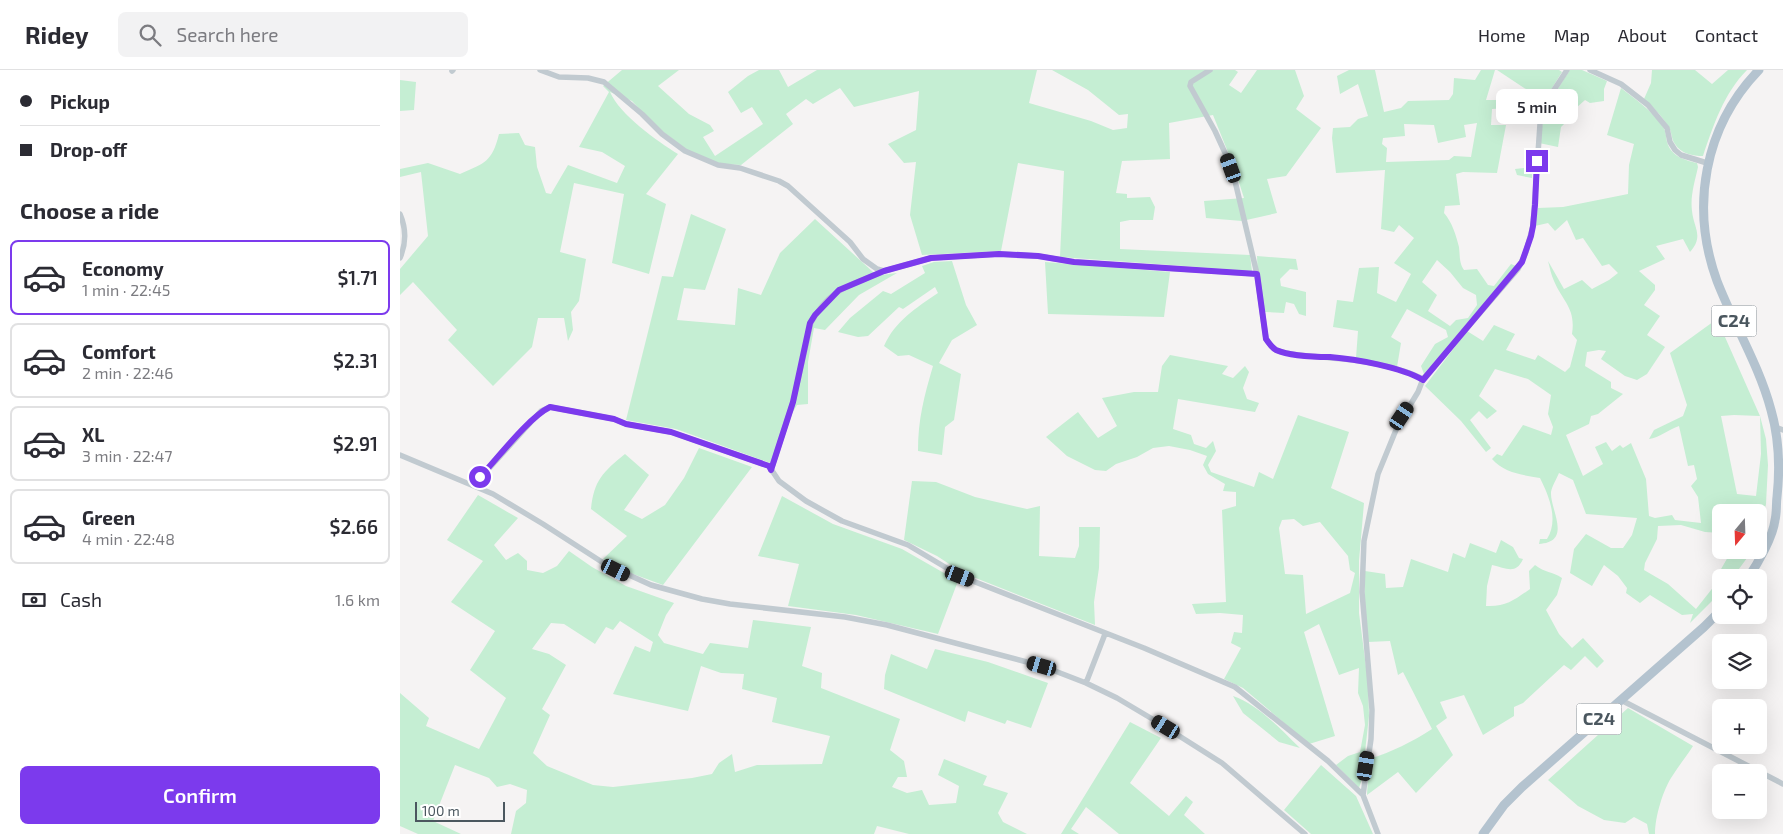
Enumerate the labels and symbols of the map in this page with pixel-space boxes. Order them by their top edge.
callout: 5 min [1496,88,1578,124]
route end [1526,150,1548,172]
car [1218,151,1243,185]
road number: C24 [1712,306,1756,336]
car [1387,399,1416,433]
route start [469,466,491,488]
north arrow [1712,504,1768,559]
car [599,557,632,583]
car [943,564,976,588]
car [1025,655,1058,677]
road number: C24 [1576,704,1622,734]
car [1149,713,1182,741]
car [1356,750,1375,782]
scale bar [415,799,505,822]

